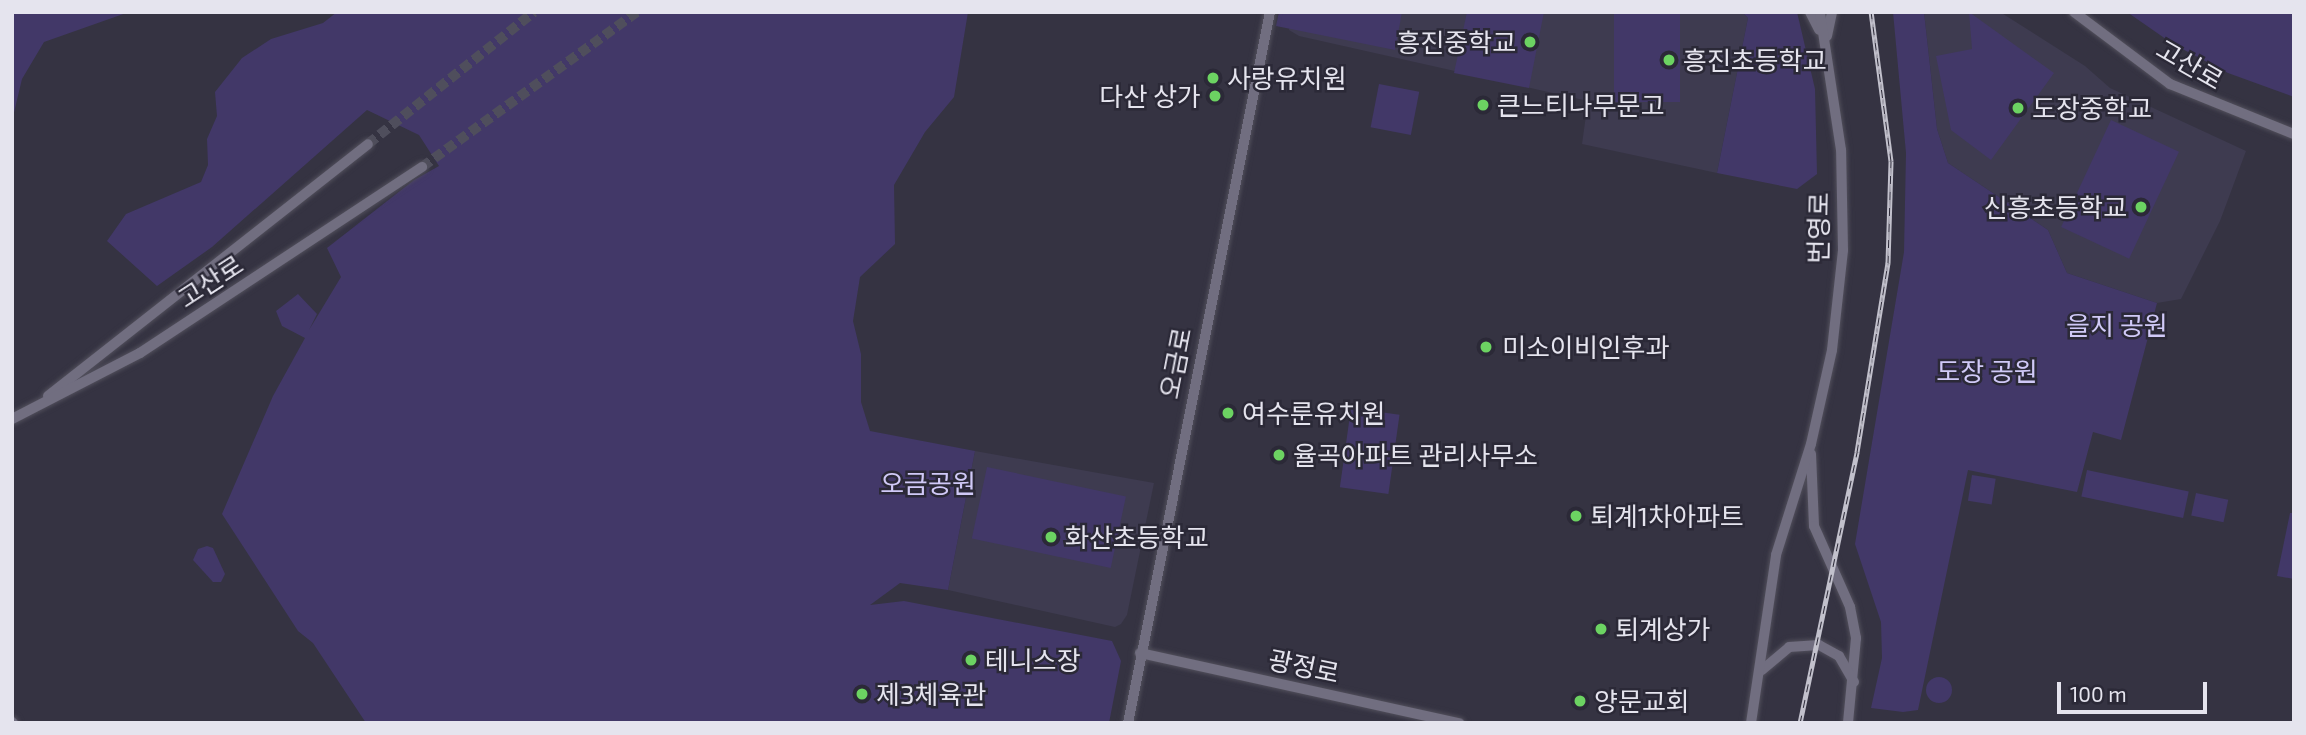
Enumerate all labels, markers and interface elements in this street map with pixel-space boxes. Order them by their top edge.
place label: 흥진중학교 [1396,26,1516,58]
street label: 고산로 [2151,33,2229,95]
marker: 흥진중학교 [1522,34,1538,50]
place label: 흥진초등학교 [1683,44,1827,76]
marker: 흥진초등학교 [1661,52,1677,68]
place label: 사랑유치원 [1227,62,1347,94]
marker: 사랑유치원 [1205,70,1221,86]
place label: 다산 상가 [1100,80,1201,112]
marker: 다산 상가 [1207,88,1223,104]
place label: 큰느티나무문고 [1497,89,1664,121]
place label: 도장중학교 [2032,92,2152,124]
marker: 큰느티나무문고 [1475,97,1491,113]
marker: 도장중학교 [2010,100,2026,116]
place label: 신흥초등학교 [1983,191,2127,223]
street label: 번영로 [1802,192,1834,264]
marker: 신흥초등학교 [2133,199,2149,215]
street label: 고산로 [171,248,249,314]
park label: 을지 공원 [2066,309,2168,341]
street label: 오금로 [1153,325,1197,401]
place label: 미소이비인후과 [1502,331,1669,363]
marker: 미소이비인후과 [1476,337,1496,357]
park label: 도장 공원 [1936,355,2038,387]
place label: 여수룬유치원 [1242,397,1386,429]
marker: 여수룬유치원 [1220,405,1236,421]
place label: 율곡아파트 관리사무소 [1293,439,1538,471]
marker: 율곡아파트 관리사무소 [1271,447,1287,463]
park label: 오금공원 [880,467,976,499]
place label: 퇴계1차아파트 [1590,500,1744,532]
marker: 퇴계1차아파트 [1568,508,1584,524]
place label: 화산초등학교 [1065,521,1209,553]
marker: 화산초등학교 [1043,529,1059,545]
place label: 퇴계상가 [1615,613,1711,645]
marker: 퇴계상가 [1593,621,1609,637]
street label: 광정로 [1266,643,1342,689]
place label: 테니스장 [985,644,1081,676]
marker: 테니스장 [963,652,979,668]
scale bar [2061,668,2212,712]
place label: 제3체육관 [876,678,986,710]
text: 100 m [2070,681,2127,706]
place label: 양문교회 [1594,685,1690,717]
marker: 제3체육관 [854,686,870,702]
marker: 양문교회 [1572,693,1588,709]

